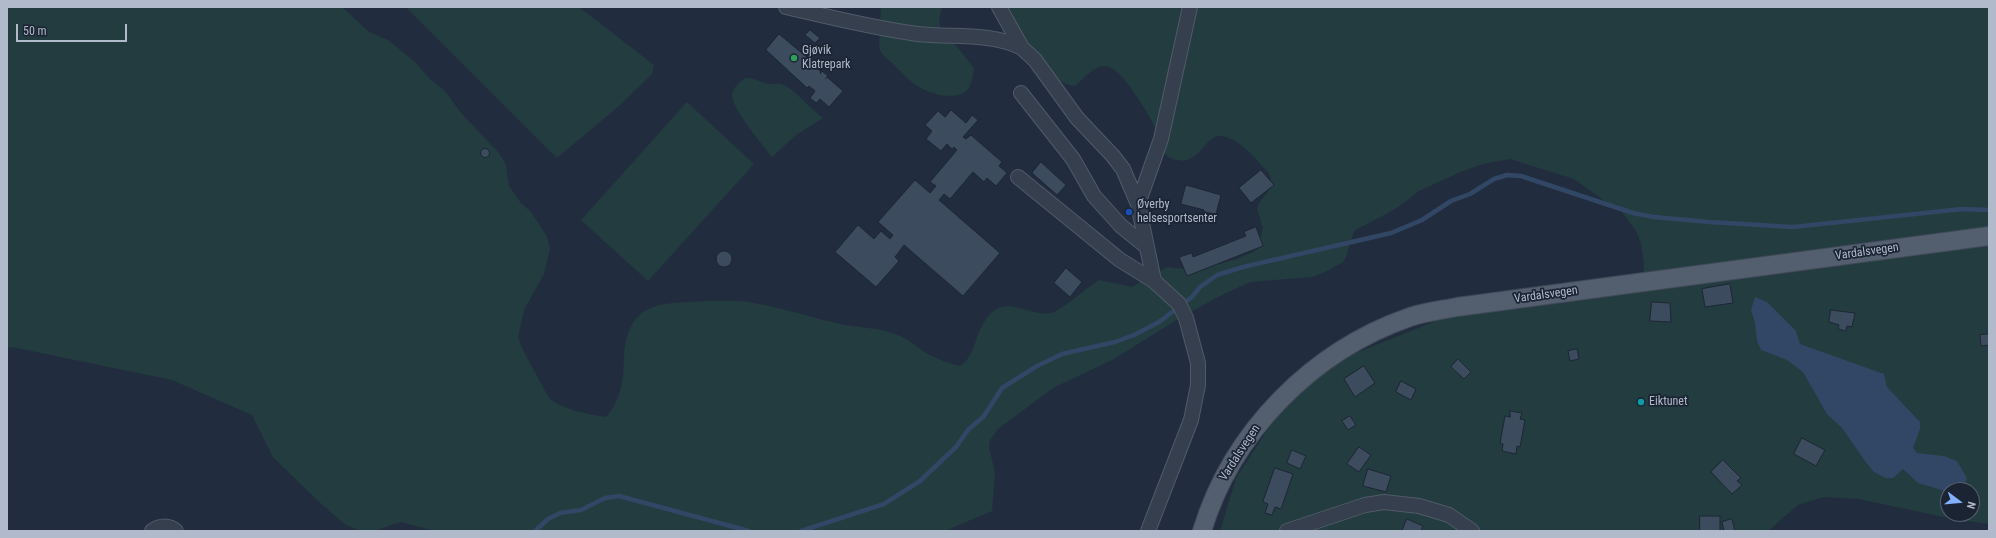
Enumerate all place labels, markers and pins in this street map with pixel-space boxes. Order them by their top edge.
place label: Gjøvik Klatrepark [802,44,850,72]
marker: Gjøvik Klatrepark [789,53,799,63]
place label: Øverby helsesportsenter [1137,198,1217,226]
marker: Øverby helsesportsenter [1124,207,1134,217]
place label: Eiktunet [1649,395,1687,409]
marker: Eiktunet [1636,397,1646,407]

